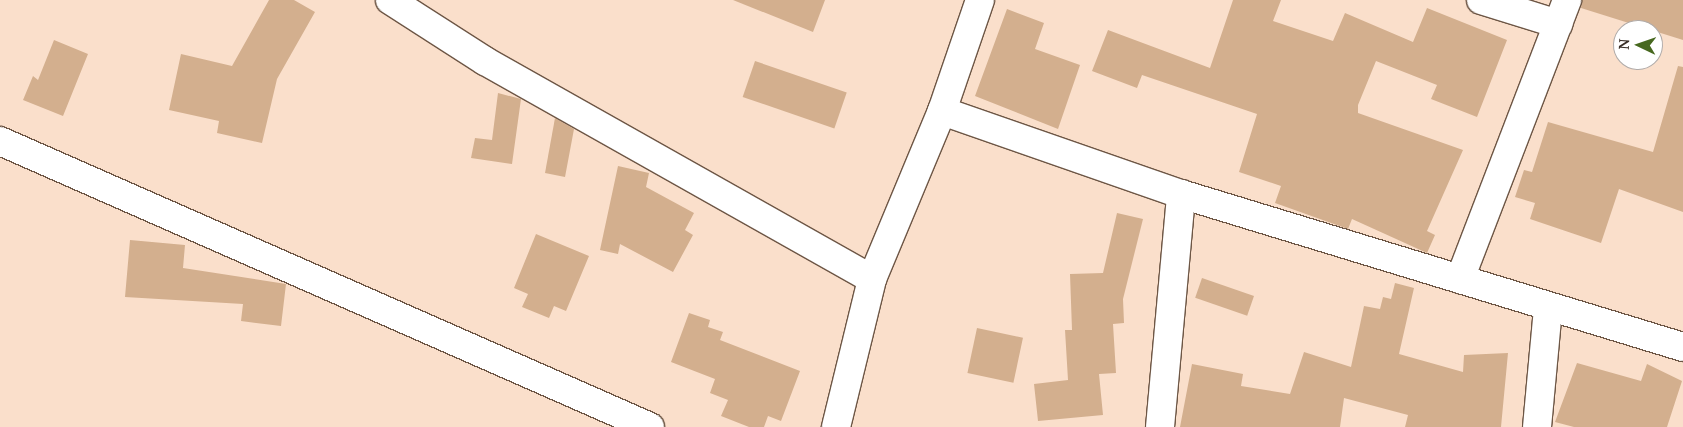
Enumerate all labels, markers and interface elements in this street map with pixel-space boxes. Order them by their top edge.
north arrow [1613,20,1663,70]
text: N [1614,38,1633,50]

